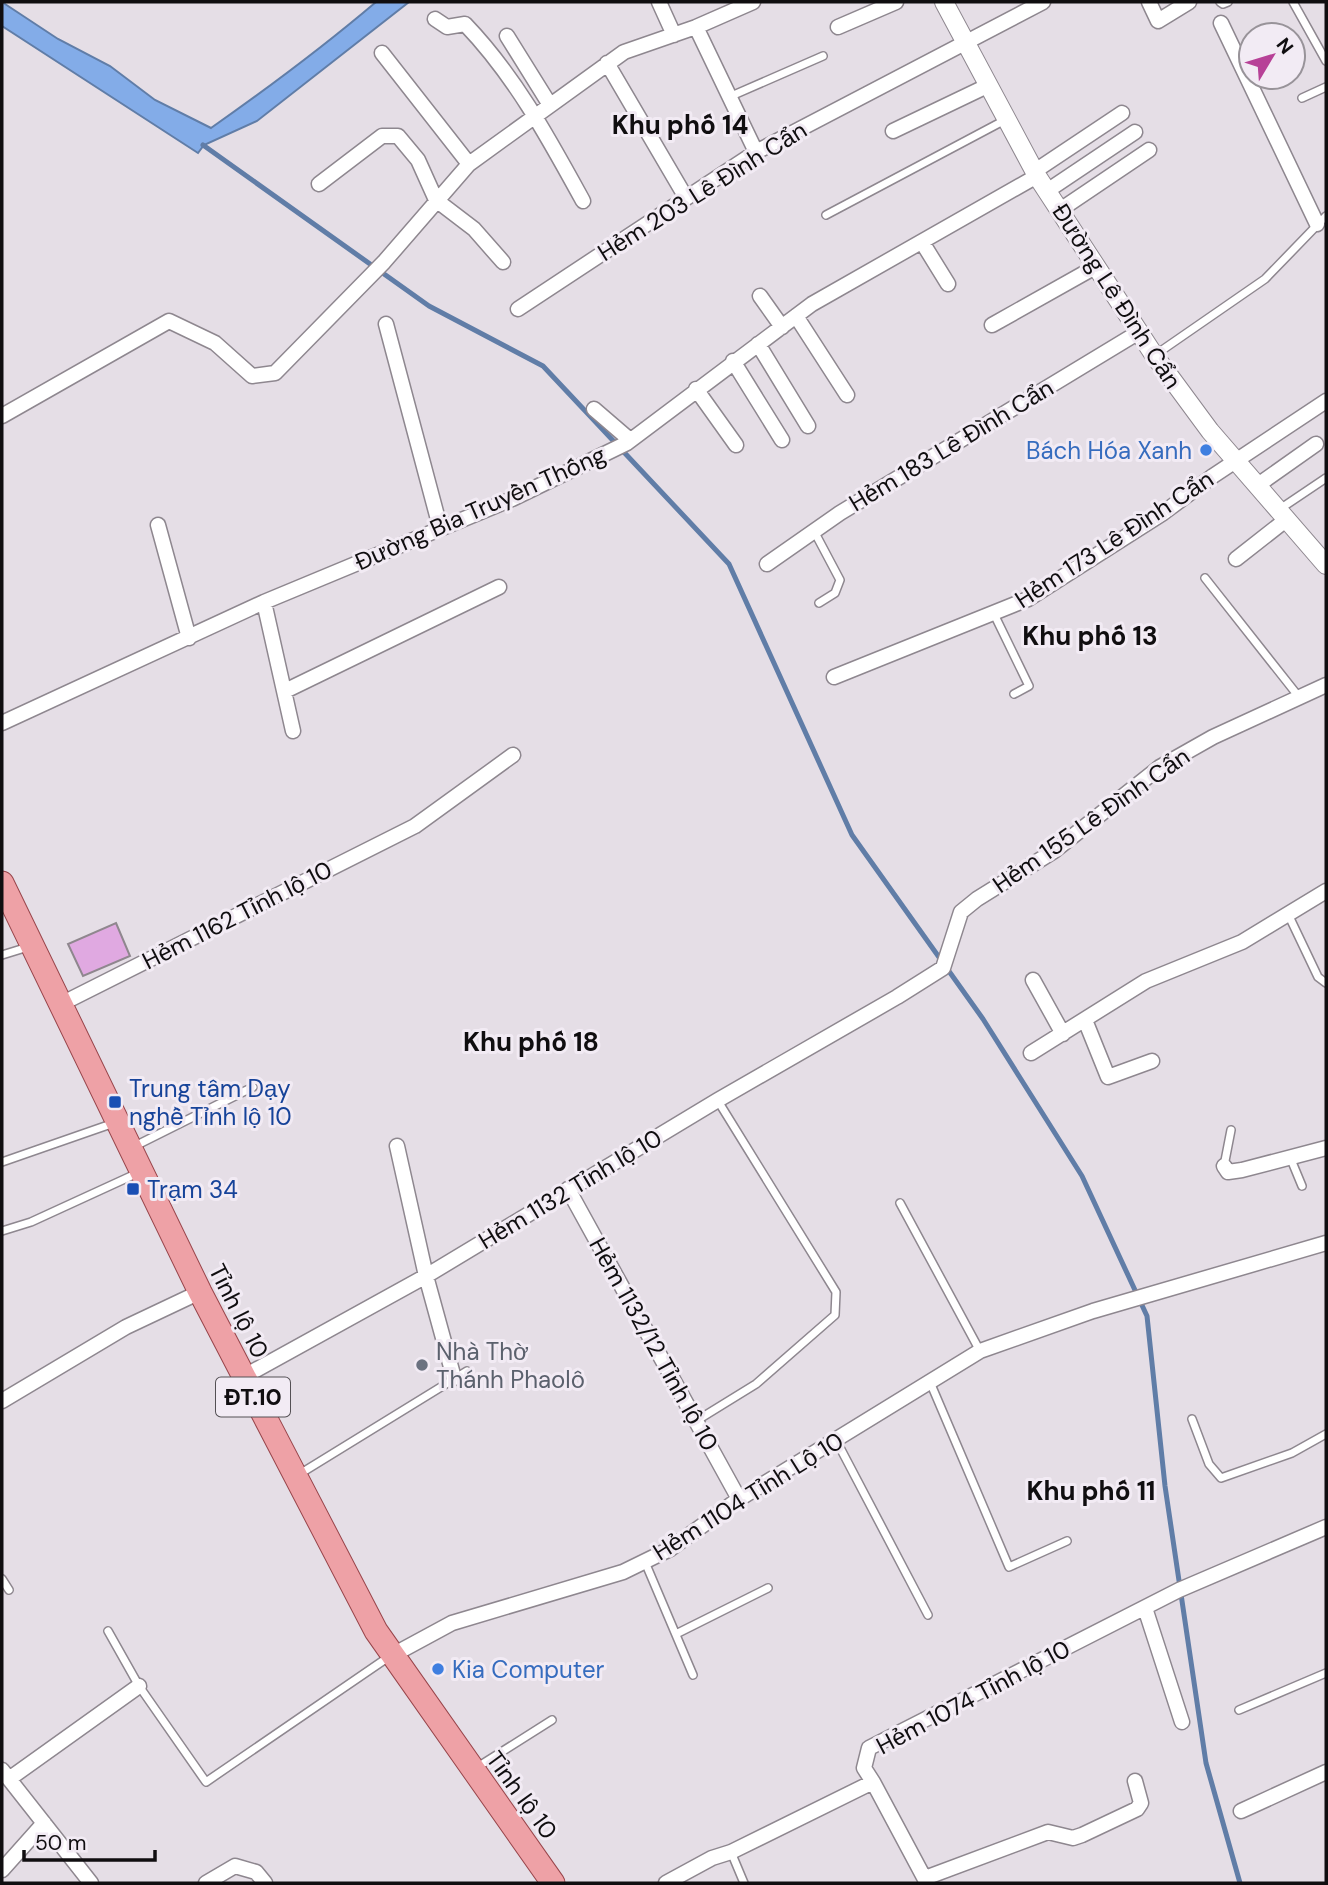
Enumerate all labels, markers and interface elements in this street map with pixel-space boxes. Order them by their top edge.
north arrow [1237,21,1307,91]
text: N [1271,33,1299,59]
district label: Khu phố 14 [612,108,748,142]
street label: Hẻm 203 Lê Đình Cẩn [592,114,812,268]
street label: Đường Lê Đình Cẩn [1045,197,1189,395]
street label: Hẻm 183 Lê Đình Cẩn [843,372,1059,518]
place label: Bách Hóa Xanh [1026,435,1192,466]
street label: Đường Bia Truyền Thống [350,439,610,577]
marker: Bách Hóa Xanh [1198,442,1214,458]
street label: Hẻm 173 Lê Đình Cẩn [1009,463,1219,615]
district label: Khu phố 13 [1022,619,1158,653]
street label: Hẻm 155 Lê Đình Cẩn [986,740,1196,900]
street label: Hẻm 1162 Tỉnh lộ 10 [137,854,337,976]
district label: Khu phố 18 [463,1025,599,1059]
place label: Trung tâm Dạy nghề Tỉnh lộ 10 [129,1073,292,1132]
marker: Trung tâm Dạy nghề Tỉnh lộ 10 [107,1094,123,1110]
street label: Hẻm 1132 Tỉnh lộ 10 [473,1122,667,1256]
place label: Trạm 34 [147,1174,238,1205]
marker: Trạm 34 [125,1181,141,1197]
street label: Hẻm 1132/12 Tỉnh lộ 10 [582,1232,726,1456]
street label: Tỉnh lộ 10 [202,1259,276,1363]
place label: Nhà Thờ Thánh Phaolô [436,1336,585,1395]
marker: Nhà Thờ Thánh Phaolô [414,1357,430,1373]
road number: ĐT.10 [216,1378,290,1416]
street label: Hẻm 1104 Tỉnh Lộ 10 [647,1425,849,1567]
district label: Khu phố 11 [1026,1474,1156,1508]
street label: Hẻm 1074 Tỉnh lộ 10 [871,1633,1075,1761]
place label: Kia Computer [452,1654,605,1685]
marker: Kia Computer [430,1661,446,1677]
street label: Tỉnh lộ 10 [480,1745,564,1845]
scale bar [24,1818,156,1862]
text: 50 m [35,1829,86,1857]

